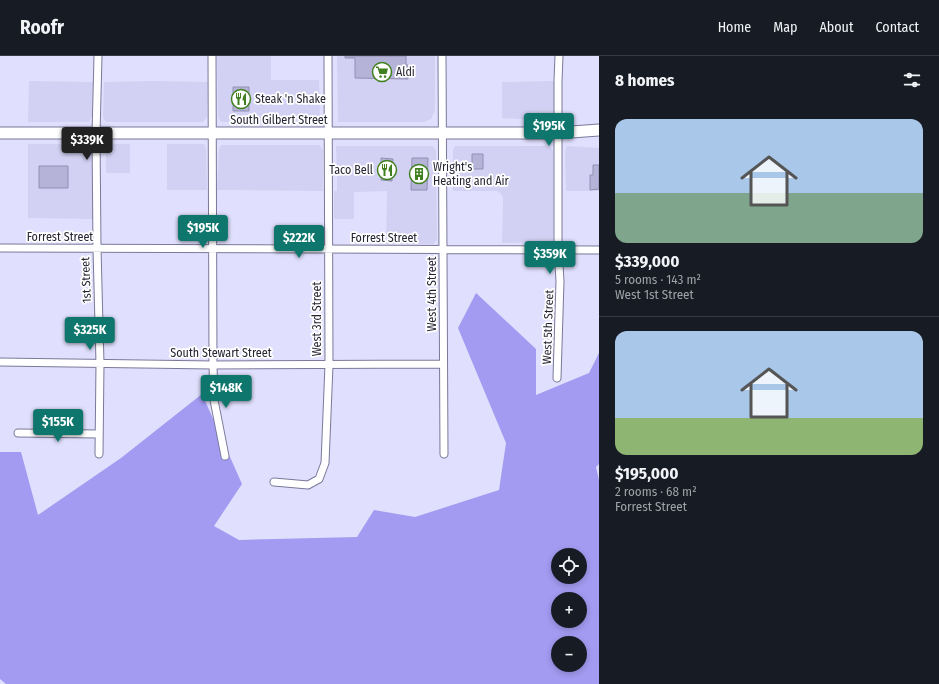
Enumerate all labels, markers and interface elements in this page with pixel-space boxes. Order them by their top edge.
text: Roofr [20,16,64,39]
text: Home [718,19,751,36]
text: Map [773,19,797,36]
text: About [819,19,854,36]
text: Contact [876,19,919,36]
supermarket icon: Aldi [371,61,393,83]
place label: Aldi [396,65,415,79]
icon: filters [901,69,923,91]
text: 8 homes [615,70,675,91]
restaurant icon: Steak 'n Shake [230,88,252,110]
place label: Steak 'n Shake [255,92,326,106]
street label: South Gilbert Street [230,113,328,127]
pin: $195K [521,113,577,147]
text: $195K [533,118,565,133]
pin: $339K [59,127,115,161]
text: $339K [71,132,103,147]
icon: home [733,145,805,217]
restaurant icon: Taco Bell [376,159,398,181]
place label: Wright's Heating and Air [433,160,509,188]
place label: Taco Bell [329,163,373,177]
building icon: Wright's Heating and Air [408,163,430,185]
pin: $195K [175,215,231,249]
text: $195K [187,220,219,235]
pin: $222K [271,225,327,259]
street label: Forrest Street [27,230,93,244]
text: $222K [283,230,315,245]
street label: Forrest Street [351,231,417,245]
pin: $359K [522,241,578,275]
text: $359K [533,246,567,261]
text: $339,000 [615,251,680,272]
street label: West 4th Street [425,256,439,332]
street label: 1st Street [78,257,94,303]
text: 5 rooms · 143 m² [615,272,701,287]
street label: West 3rd Street [310,282,324,356]
text: West 1st Street [615,287,694,302]
street label: West 5th Street [540,289,556,365]
pin: $325K [62,317,118,351]
text: $325K [74,322,106,337]
street label: South Stewart Street [170,346,272,360]
icon: home [733,357,805,429]
pin: $148K [198,375,254,409]
text: $148K [210,380,242,395]
pin: $155K [30,409,86,443]
text: $155K [42,414,74,429]
text: $195,000 [615,463,679,484]
text: 2 rooms · 68 m² [615,484,697,499]
text: Forrest Street [615,499,687,514]
map controls [551,548,587,672]
button: locate [551,548,587,584]
button: + [551,592,587,628]
button: − [551,636,587,672]

